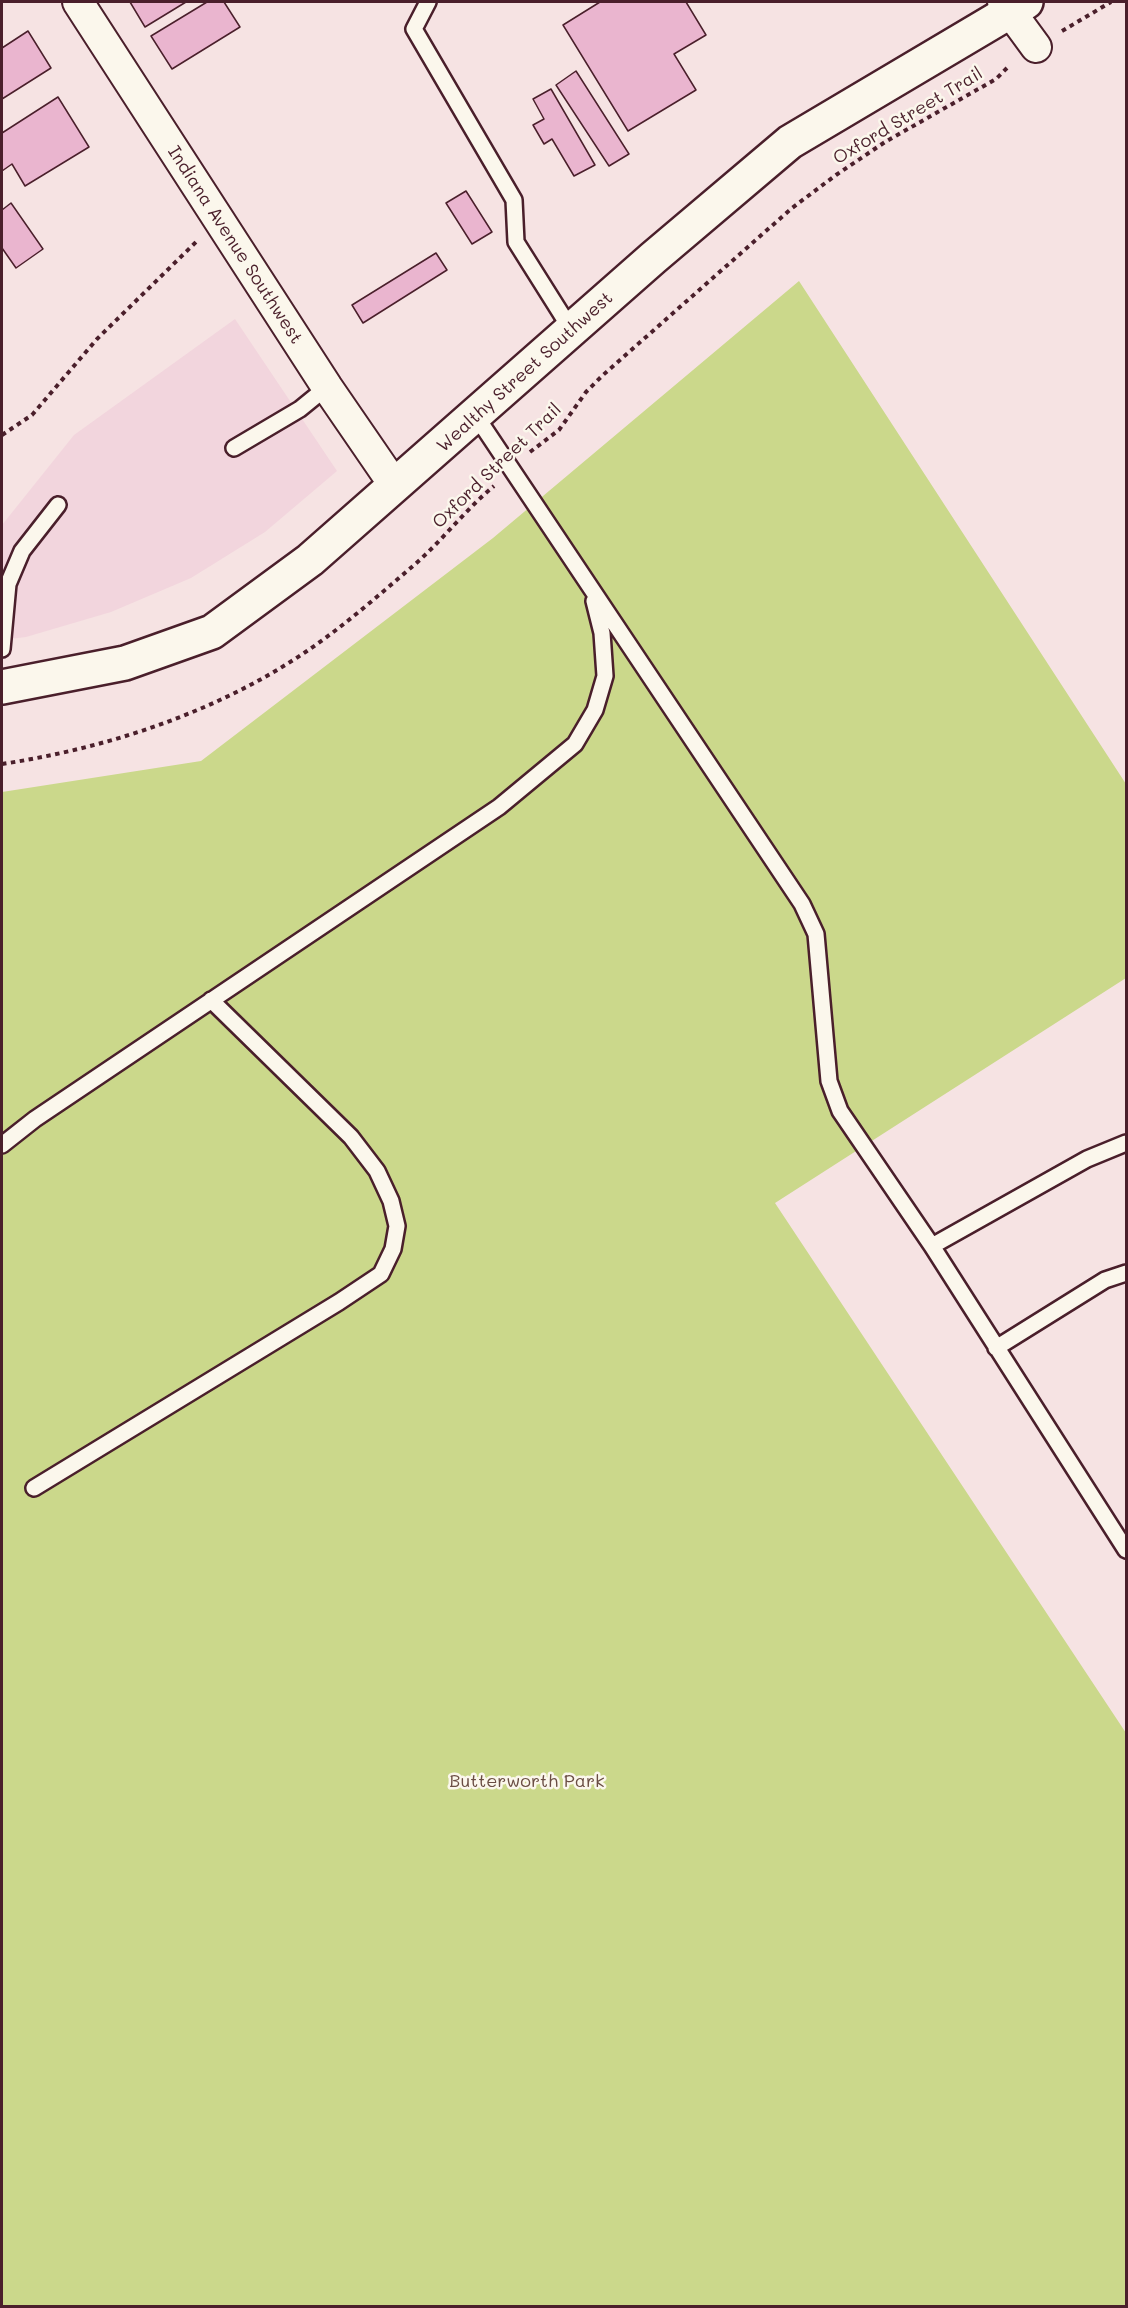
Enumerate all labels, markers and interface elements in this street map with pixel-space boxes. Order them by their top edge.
street label: Oxford Street Trail [829,63,987,169]
street label: Indiana Avenue Southwest [163,142,307,348]
street label: Wealthy Street Southwest [433,287,617,457]
street label: Oxford Street Trail [428,399,566,533]
park label: Butterworth Park [449,1770,605,1792]

